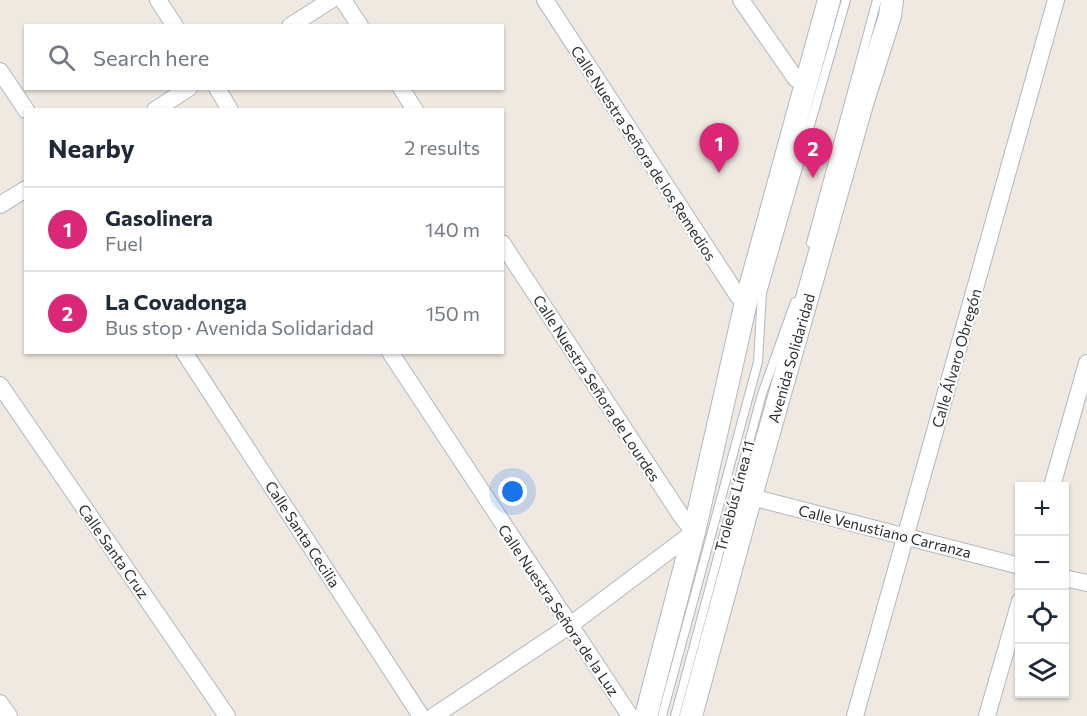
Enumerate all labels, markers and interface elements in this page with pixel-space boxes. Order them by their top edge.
search box [24,24,504,90]
icon: search [45,41,78,74]
street label: Calle Nuestra Señora de los Remedios [568,42,720,264]
text: Search here [93,44,209,71]
pin: 1 [700,124,738,173]
pin: 2 [794,128,832,178]
text: Nearby [48,132,135,163]
text: 2 results [404,135,480,159]
text: Gasolinera [105,204,213,231]
text: 1 [63,217,72,241]
text: 140 m [425,217,480,241]
text: Fuel [105,231,143,255]
street label: Calle Álvaro Obregón [927,286,984,430]
text: La Covadonga [105,288,247,315]
street label: Calle Nuestra Señora de Lourdes [530,291,664,485]
street label: Avenida Solidaridad [764,291,818,425]
text: 2 [62,301,73,325]
text: 150 m [426,301,480,325]
text: Bus stop · Avenida Solidaridad [105,315,374,339]
street label: Trolebús Línea 11 [711,438,757,554]
street label: Calle Santa Cecilia [262,477,344,591]
your location [498,477,527,506]
map controls [1015,482,1069,698]
button: + [1015,482,1069,536]
street label: Calle Santa Cruz [75,500,153,602]
street label: Calle Venustiano Carranza [797,501,973,561]
street label: Calle Nuestra Señora de la Luz [495,521,623,699]
button: − [1015,536,1069,590]
button: locate [1015,590,1069,644]
button: layers [1015,644,1069,698]

